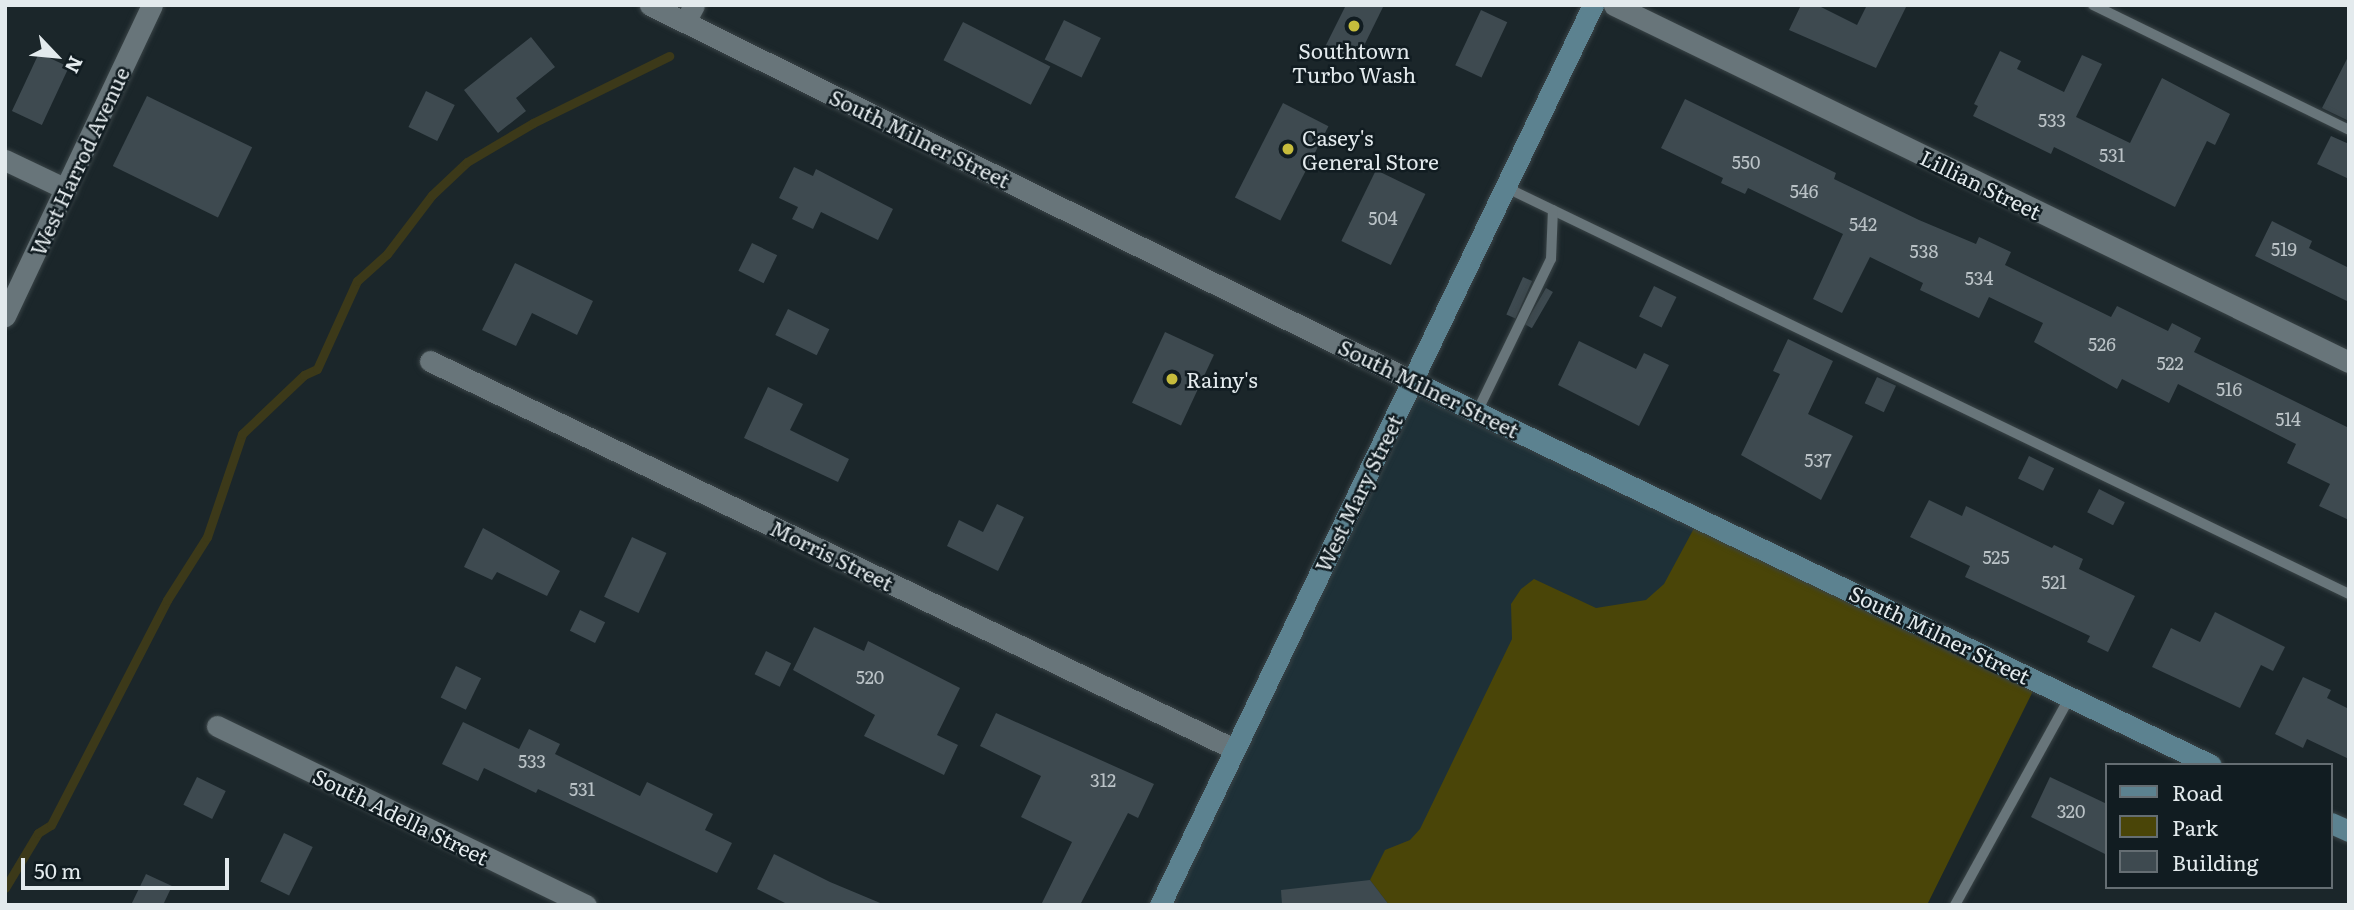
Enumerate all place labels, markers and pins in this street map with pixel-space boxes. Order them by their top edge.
marker: Southtown Turbo Wash [1346,18,1362,34]
place label: Southtown Turbo Wash [1292,37,1416,87]
place label: Casey's General Store [1302,124,1439,174]
marker: Casey's General Store [1280,141,1296,157]
place label: Rainy's [1186,366,1258,392]
marker: Rainy's [1164,371,1180,387]

